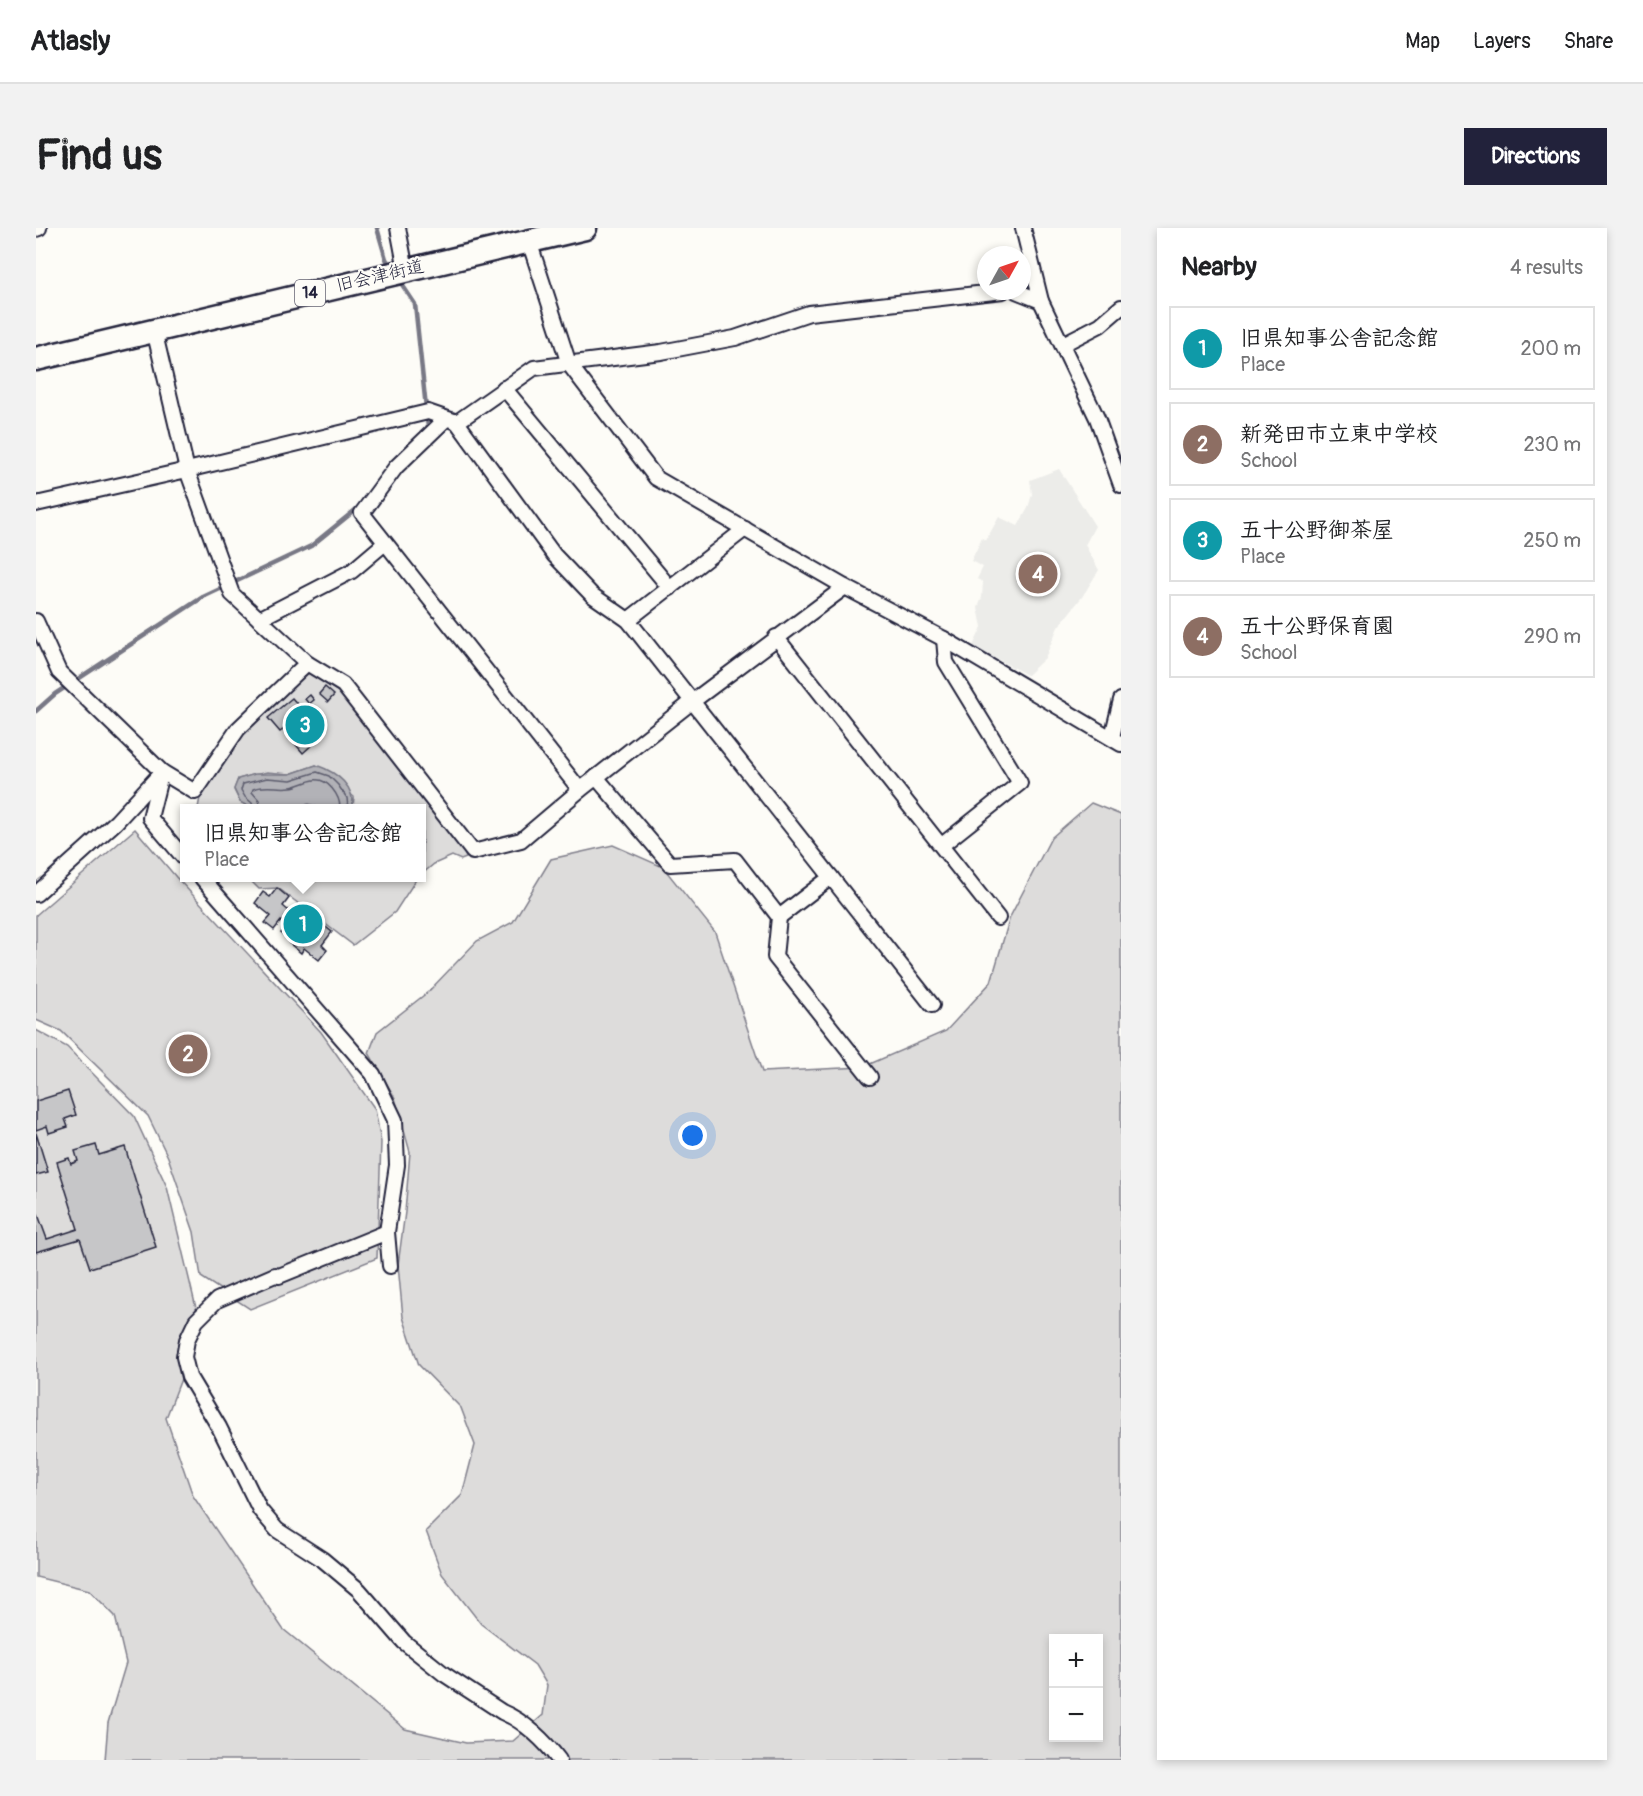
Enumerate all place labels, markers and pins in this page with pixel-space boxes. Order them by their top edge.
pin: 4 [1018,552,1058,596]
pin: 3 [286,702,324,748]
pin: 1 [284,902,322,946]
pin: 2 [168,1032,208,1076]

